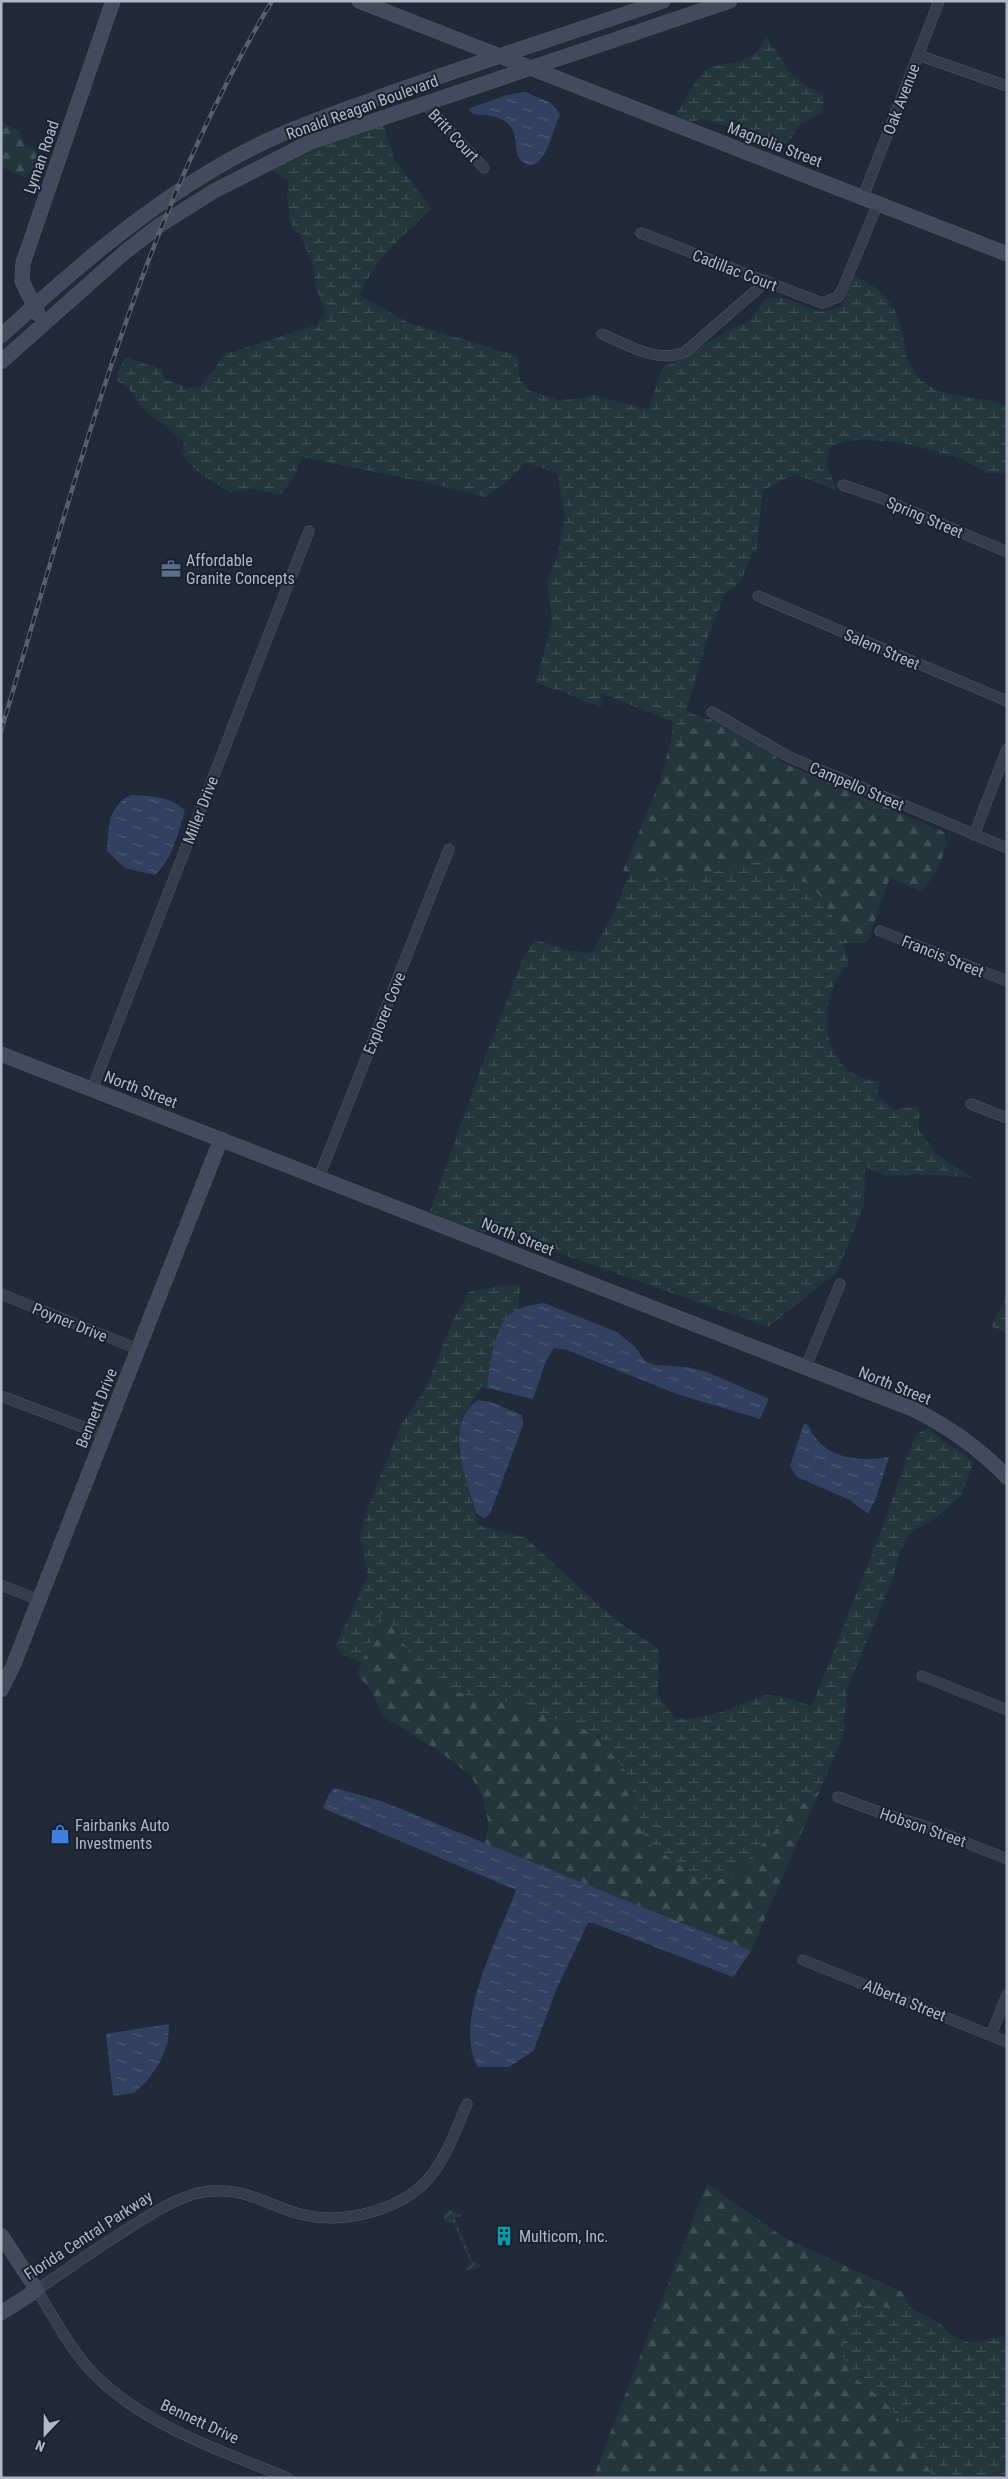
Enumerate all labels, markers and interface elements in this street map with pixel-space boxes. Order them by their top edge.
street label: Oak Avenue [879,61,924,137]
street label: Ronald Reagan Boulevard [284,71,441,144]
street label: Britt Court [424,105,483,166]
street label: Lyman Road [20,118,63,196]
street label: Magnolia Street [725,118,825,171]
street label: Cadillac Court [690,246,780,295]
street label: Spring Street [884,493,966,542]
place label: Affordable Granite Concepts [186,551,295,588]
office icon: Affordable Granite Concepts [160,558,182,580]
street label: Salem Street [841,625,923,674]
street label: Campello Street [807,758,907,815]
street label: Miller Drive [179,774,222,847]
street label: Francis Street [899,931,987,982]
street label: Explorer Cove [359,969,409,1057]
street label: North Street [102,1067,180,1112]
street label: North Street [479,1213,557,1260]
street label: Poyner Drive [30,1299,110,1346]
street label: North Street [856,1362,934,1409]
street label: Bennett Drive [72,1366,121,1451]
street label: Hobson Street [877,1804,969,1851]
place label: Fairbanks Auto Investments [75,1816,170,1853]
shop icon: Fairbanks Auto Investments [49,1823,71,1845]
street label: Alberta Street [861,1975,949,2026]
street label: Florida Central Parkway [21,2187,156,2284]
building icon: Multicom, Inc. [493,2225,515,2247]
place label: Multicom, Inc. [519,2227,609,2246]
street label: Bennett Drive [158,2395,242,2448]
north arrow [20,2409,70,2459]
text: N [33,2437,47,2455]

